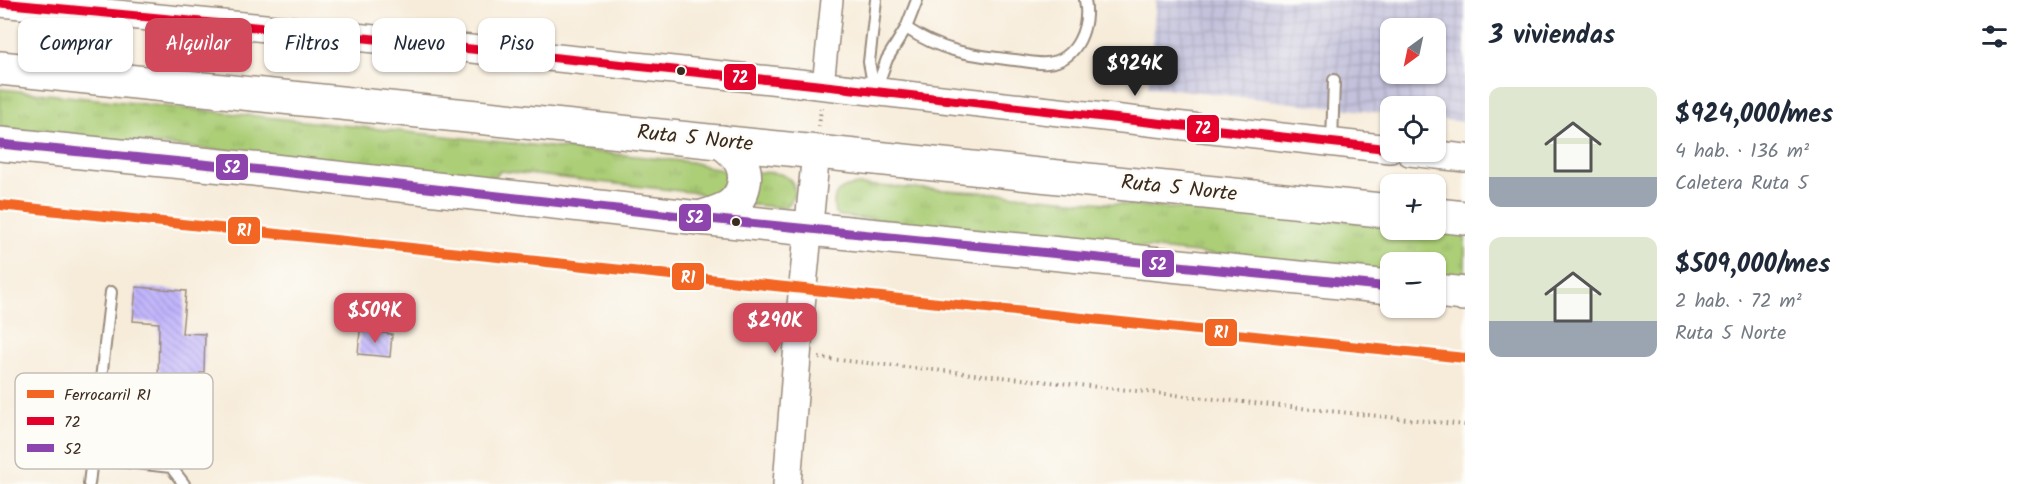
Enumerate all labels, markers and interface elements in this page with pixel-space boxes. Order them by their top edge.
text: 3 viviendas [1489,15,1615,57]
chip: Comprar [18,18,133,72]
chip: Alquilar [145,18,252,72]
chip: Filtros [264,18,360,72]
chip: Nuevo [372,18,466,72]
chip: Piso [478,18,555,72]
north arrow [1380,18,1446,84]
map controls [1380,18,1446,318]
icon: filters [1978,20,2011,53]
pin: $924K [1093,46,1177,97]
text: $924K [1107,49,1163,81]
line badge: 72 [723,63,757,91]
unlabelled marker [675,65,687,77]
text: 72 [732,66,748,91]
text: $924,000/mes [1675,94,1833,136]
button: locate [1380,96,1446,162]
icon: home [1537,111,1609,183]
line badge: 72 [1186,114,1220,143]
street label: Ruta 5 Norte [635,116,755,162]
text: 72 [1195,117,1211,142]
text: 4 hab. · 136 m² [1675,136,1809,168]
line badge: 52 [215,153,249,181]
text: 52 [222,156,241,181]
street label: Ruta 5 Norte [1119,166,1239,212]
text: Caletera Ruta 5 [1675,168,1808,200]
button: + [1380,174,1446,240]
line badge: 52 [678,203,712,232]
text: 52 [685,206,704,231]
line badge: R1 [227,216,261,245]
unlabelled marker [730,216,742,228]
text: R1 [237,219,251,244]
text: $509,000/mes [1675,244,1830,286]
line badge: 52 [1141,249,1175,278]
button: − [1380,252,1446,318]
text: 52 [1148,253,1167,278]
icon: home [1537,261,1609,333]
line badge: R1 [671,262,705,291]
text: R1 [681,266,695,291]
text: 2 hab. · 72 m² [1675,286,1802,318]
pin: $509K [333,293,417,344]
text: $509K [348,296,402,328]
pin: $290K [733,303,817,354]
text: $290K [747,306,803,338]
line badge: R1 [1204,318,1238,347]
text: Ruta 5 Norte [1675,318,1786,350]
text: R1 [1214,321,1228,346]
legend [15,373,213,469]
text: Ferrocarril R1 [64,383,151,408]
text: 72 [64,410,81,435]
text: 52 [64,437,82,462]

